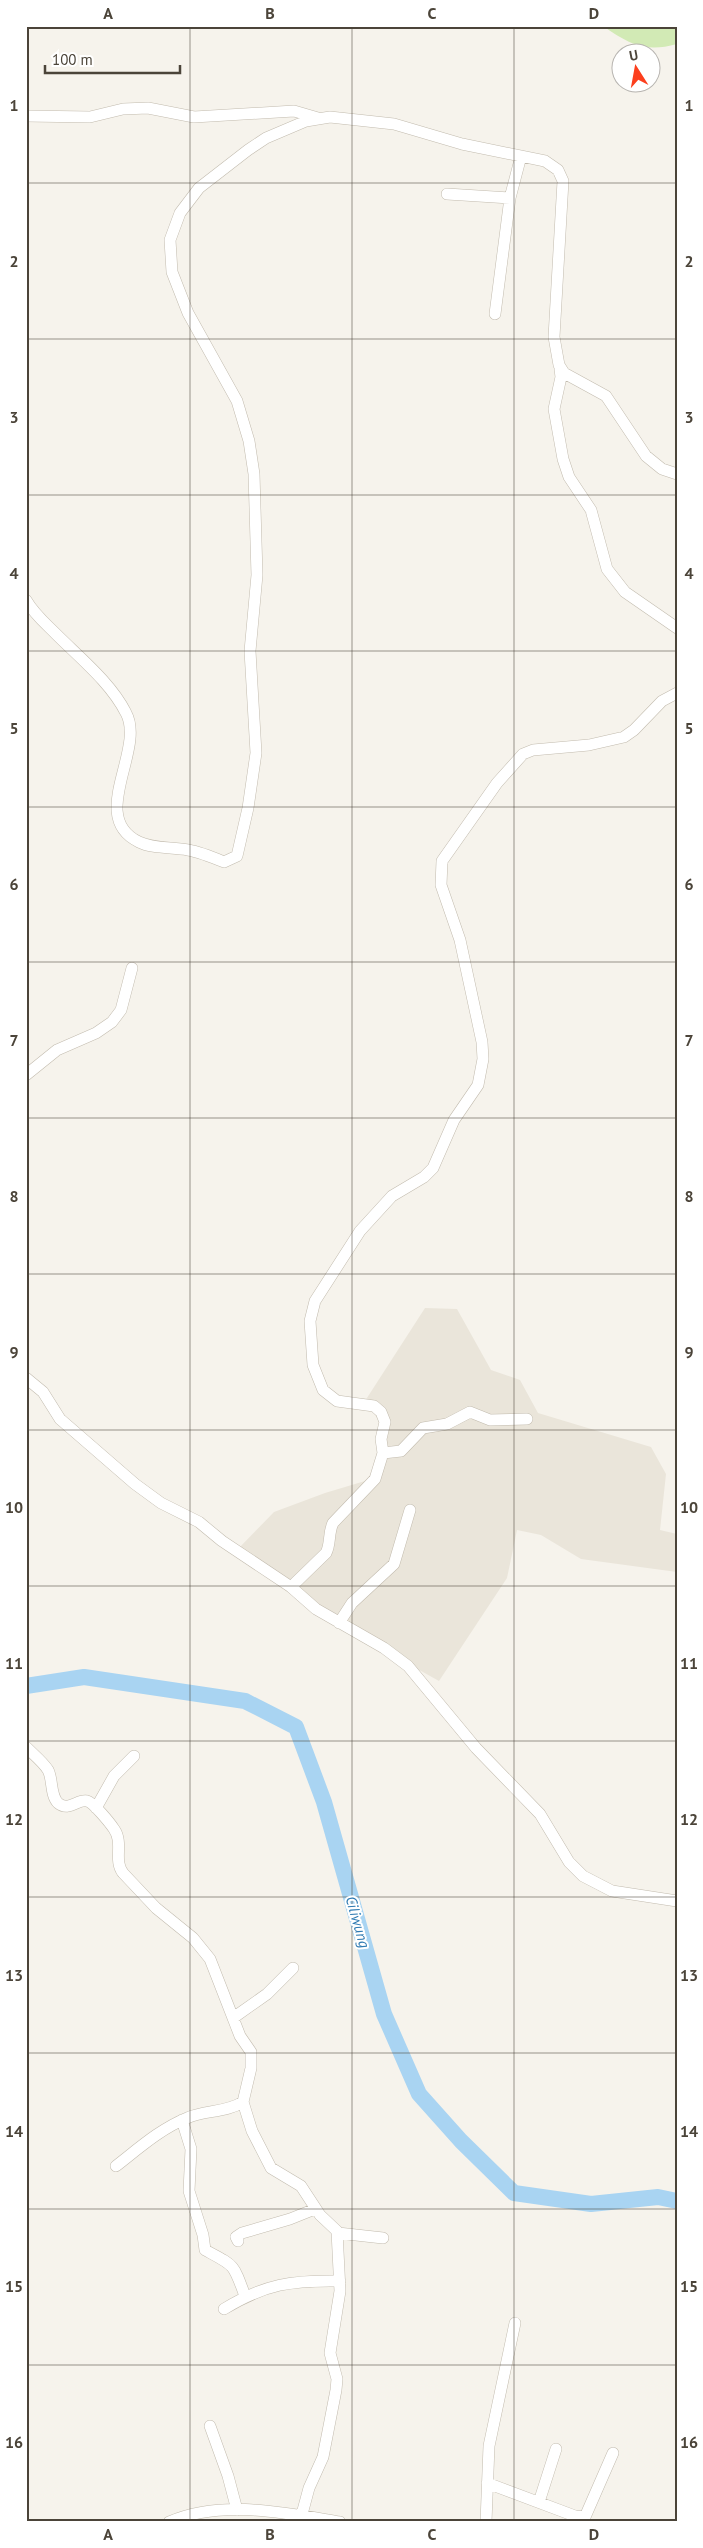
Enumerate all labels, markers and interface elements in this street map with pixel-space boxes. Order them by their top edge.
text: A [103,3,113,23]
text: B [265,3,275,23]
text: C [428,3,437,23]
text: D [589,3,599,23]
scale bar [45,42,180,74]
north arrow [610,42,660,92]
text: U [627,46,640,65]
text: 100 m [52,50,93,69]
text: 1 [9,95,19,115]
text: 1 [684,95,694,115]
text: 2 [9,251,19,271]
text: 2 [684,251,694,271]
text: 3 [9,407,19,427]
text: 3 [684,407,694,427]
text: 4 [9,563,19,583]
text: 4 [684,563,694,583]
text: 5 [9,718,19,738]
text: 5 [684,718,694,738]
text: 6 [9,874,19,894]
text: 6 [684,874,694,894]
text: 7 [9,1030,19,1050]
text: 7 [684,1030,694,1050]
text: 8 [9,1186,19,1206]
text: 8 [684,1186,694,1206]
text: 9 [9,1342,19,1362]
text: 9 [684,1342,694,1362]
text: 10 [5,1497,23,1517]
text: 10 [680,1497,698,1517]
text: 11 [5,1653,23,1673]
text: 11 [680,1653,698,1673]
text: 12 [5,1809,23,1829]
text: 12 [680,1809,698,1829]
water label: Ciliwung [342,1894,375,1950]
text: 13 [5,1965,23,1985]
text: 13 [680,1965,698,1985]
text: 14 [5,2121,23,2141]
text: 14 [680,2121,698,2141]
text: 15 [5,2276,23,2296]
text: 15 [680,2276,698,2296]
text: 16 [5,2432,23,2452]
text: 16 [680,2432,698,2452]
text: A [103,2524,113,2544]
text: B [265,2524,275,2544]
text: C [428,2524,437,2544]
text: D [589,2524,599,2544]

